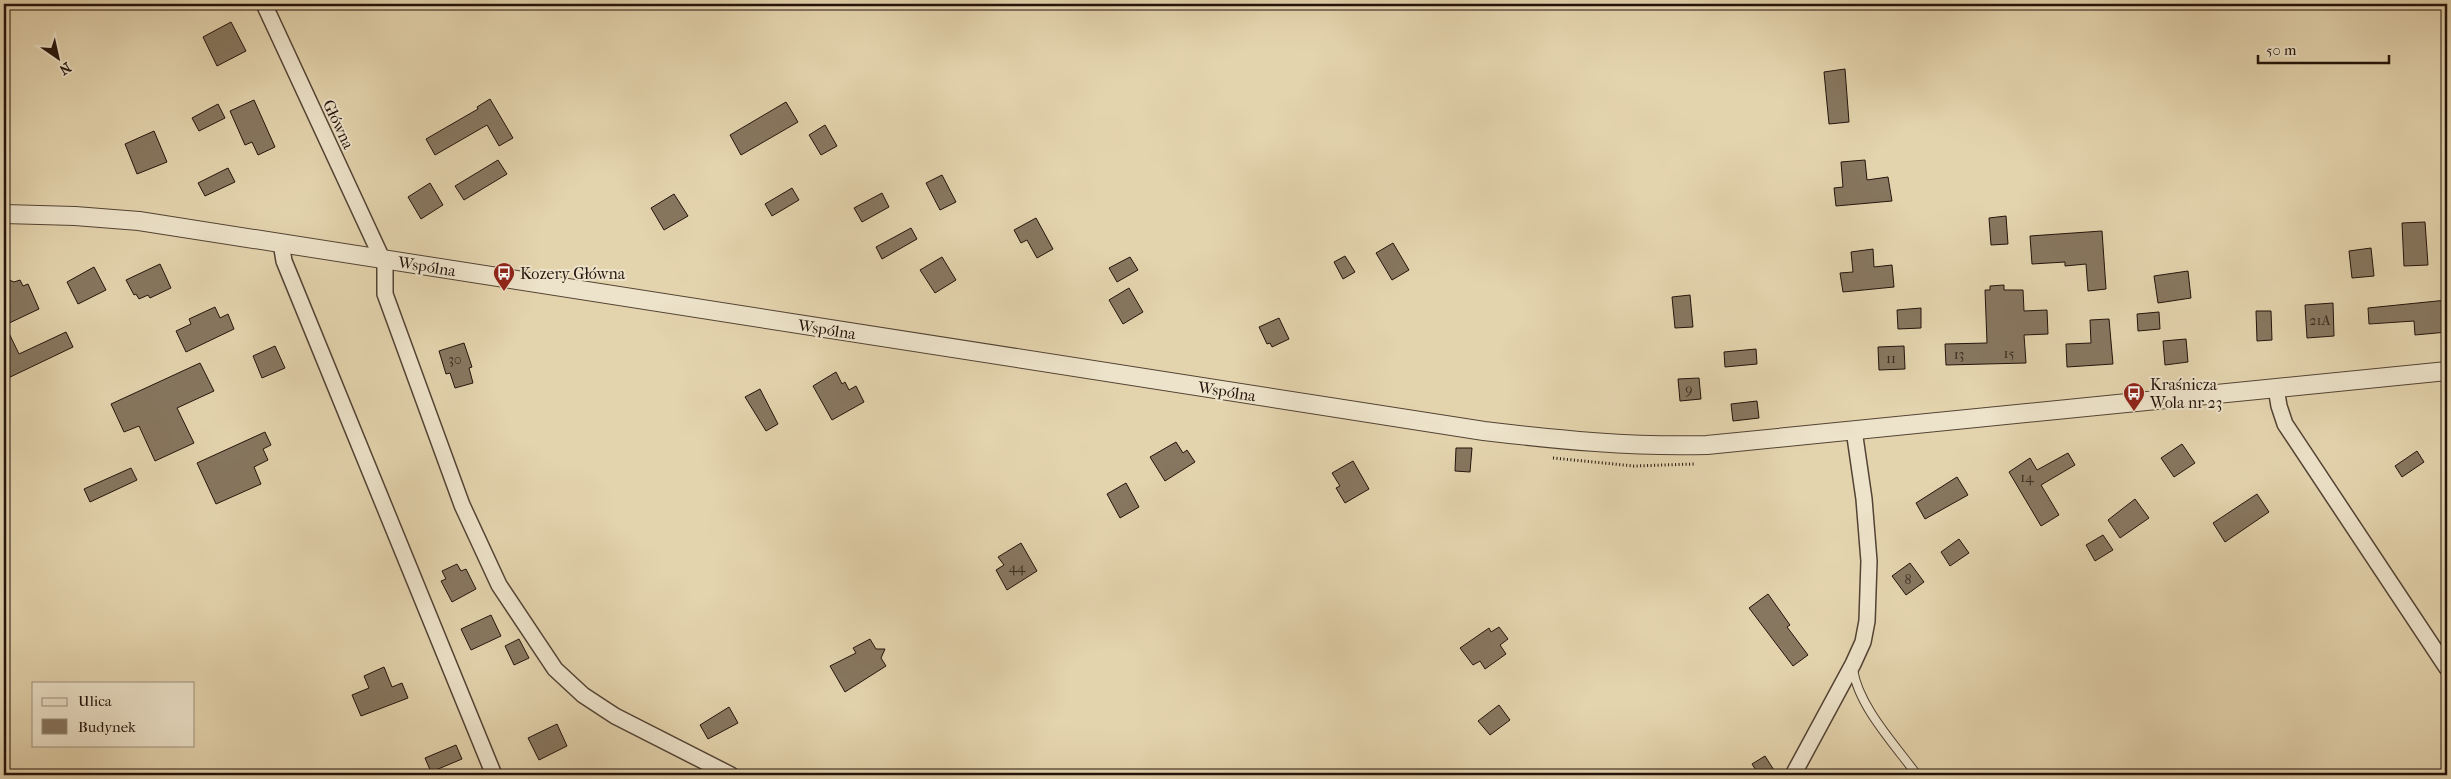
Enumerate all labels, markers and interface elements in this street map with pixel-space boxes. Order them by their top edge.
north arrow [32,32,82,82]
scale bar [2258,32,2390,64]
text: 50 m [2266,41,2297,59]
text: N [56,58,74,79]
street label: Główna [319,97,358,152]
street label: Wspólna [396,252,458,281]
bus stop icon: Kozery Główna [492,261,516,292]
place label: Kozery Główna [520,264,626,283]
house number: 21A [2309,312,2332,329]
street label: Wspólna [796,315,858,344]
house number: 15 [2004,345,2015,362]
house number: 13 [1954,346,1964,363]
house number: 11 [1886,350,1896,367]
house number: 30 [448,351,462,368]
place label: Kraśnicza Wola nr 23 [2149,375,2222,412]
street label: Wspólna [1196,377,1258,406]
house number: 9 [1685,381,1693,398]
bus stop icon: Kraśnicza Wola nr 23 [2122,381,2146,412]
house number: 14 [2020,469,2034,486]
house number: 44 [1009,559,1026,576]
house number: 8 [1904,571,1912,588]
legend [32,682,195,746]
text: Ulica [78,692,113,710]
text: Budynek [78,718,136,736]

